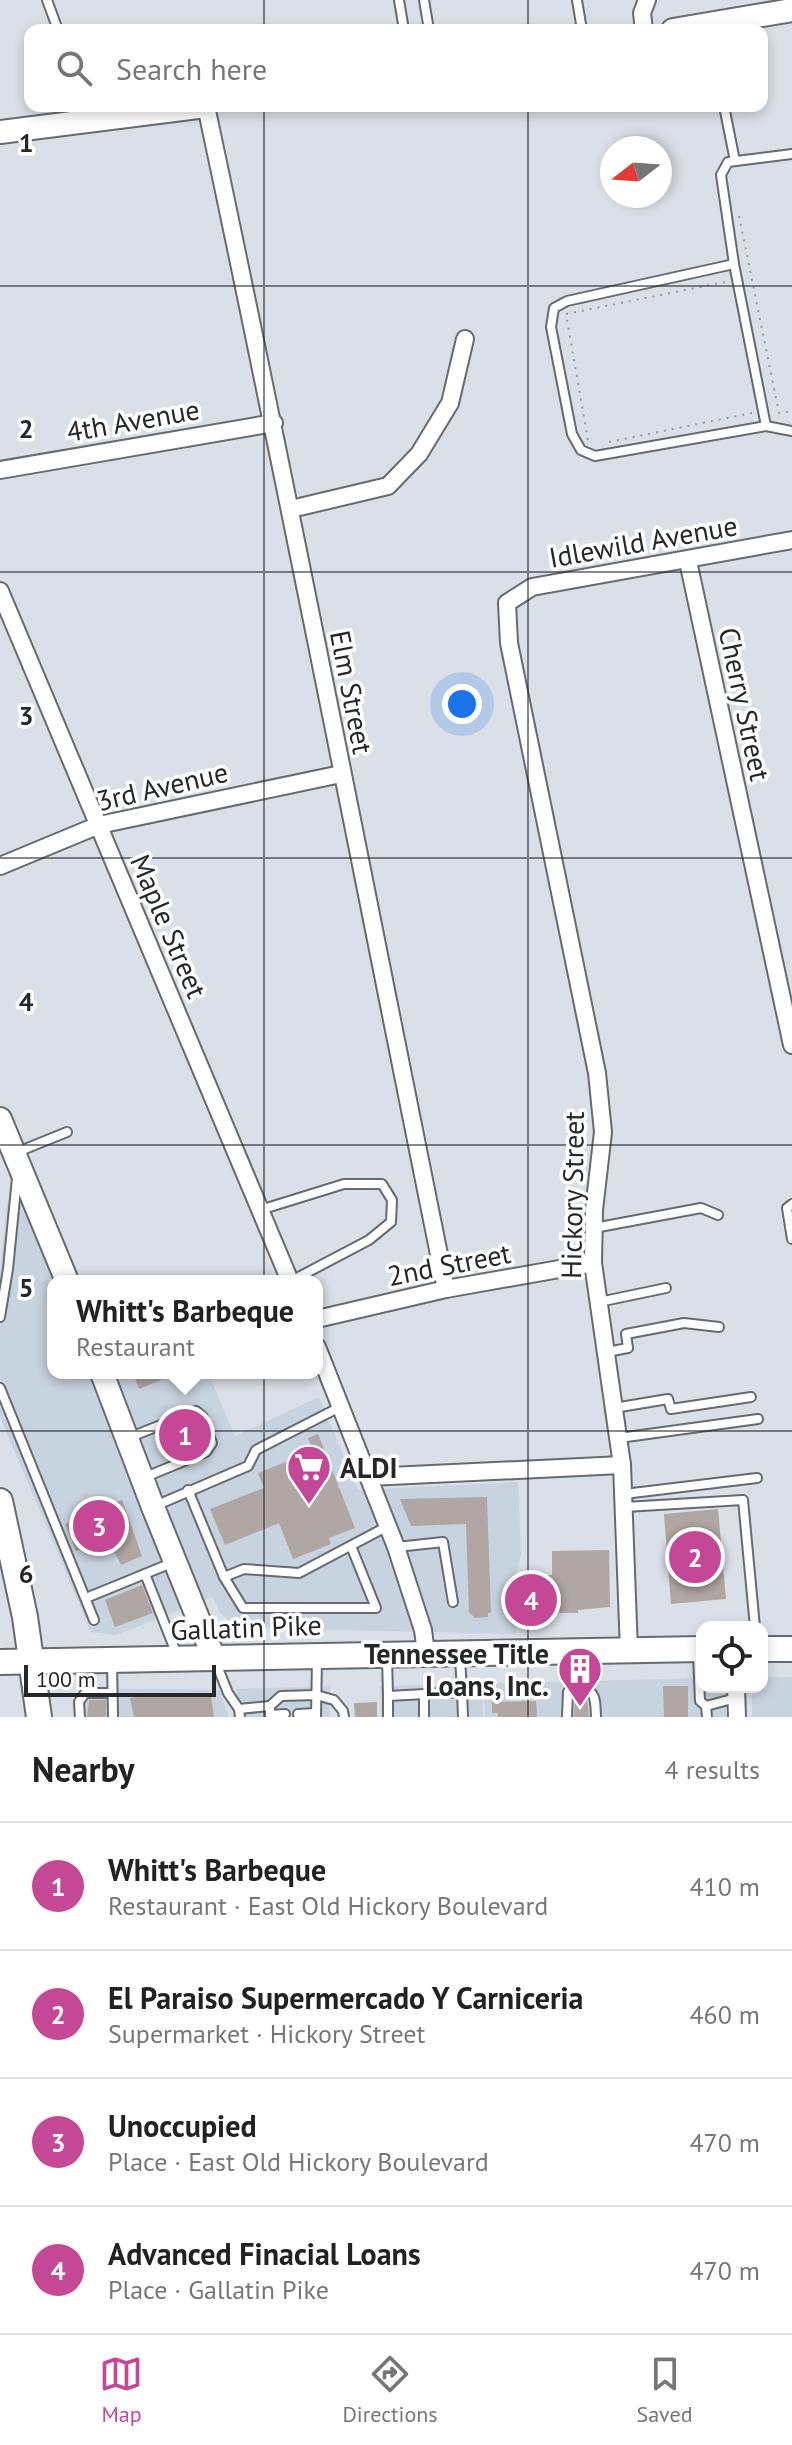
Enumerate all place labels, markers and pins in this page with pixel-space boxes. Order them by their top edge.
pin: 1 [159,1405,211,1465]
supermarket icon: ALDI [285,1443,333,1506]
place label: ALDI [340,1449,397,1486]
pin: 3 [73,1496,125,1556]
pin: 2 [669,1527,721,1587]
pin: 4 [505,1570,557,1630]
place label: Tennessee Title Loans, Inc. [364,1635,549,1704]
building icon: Tennessee Title Loans, Inc. [556,1645,604,1708]

